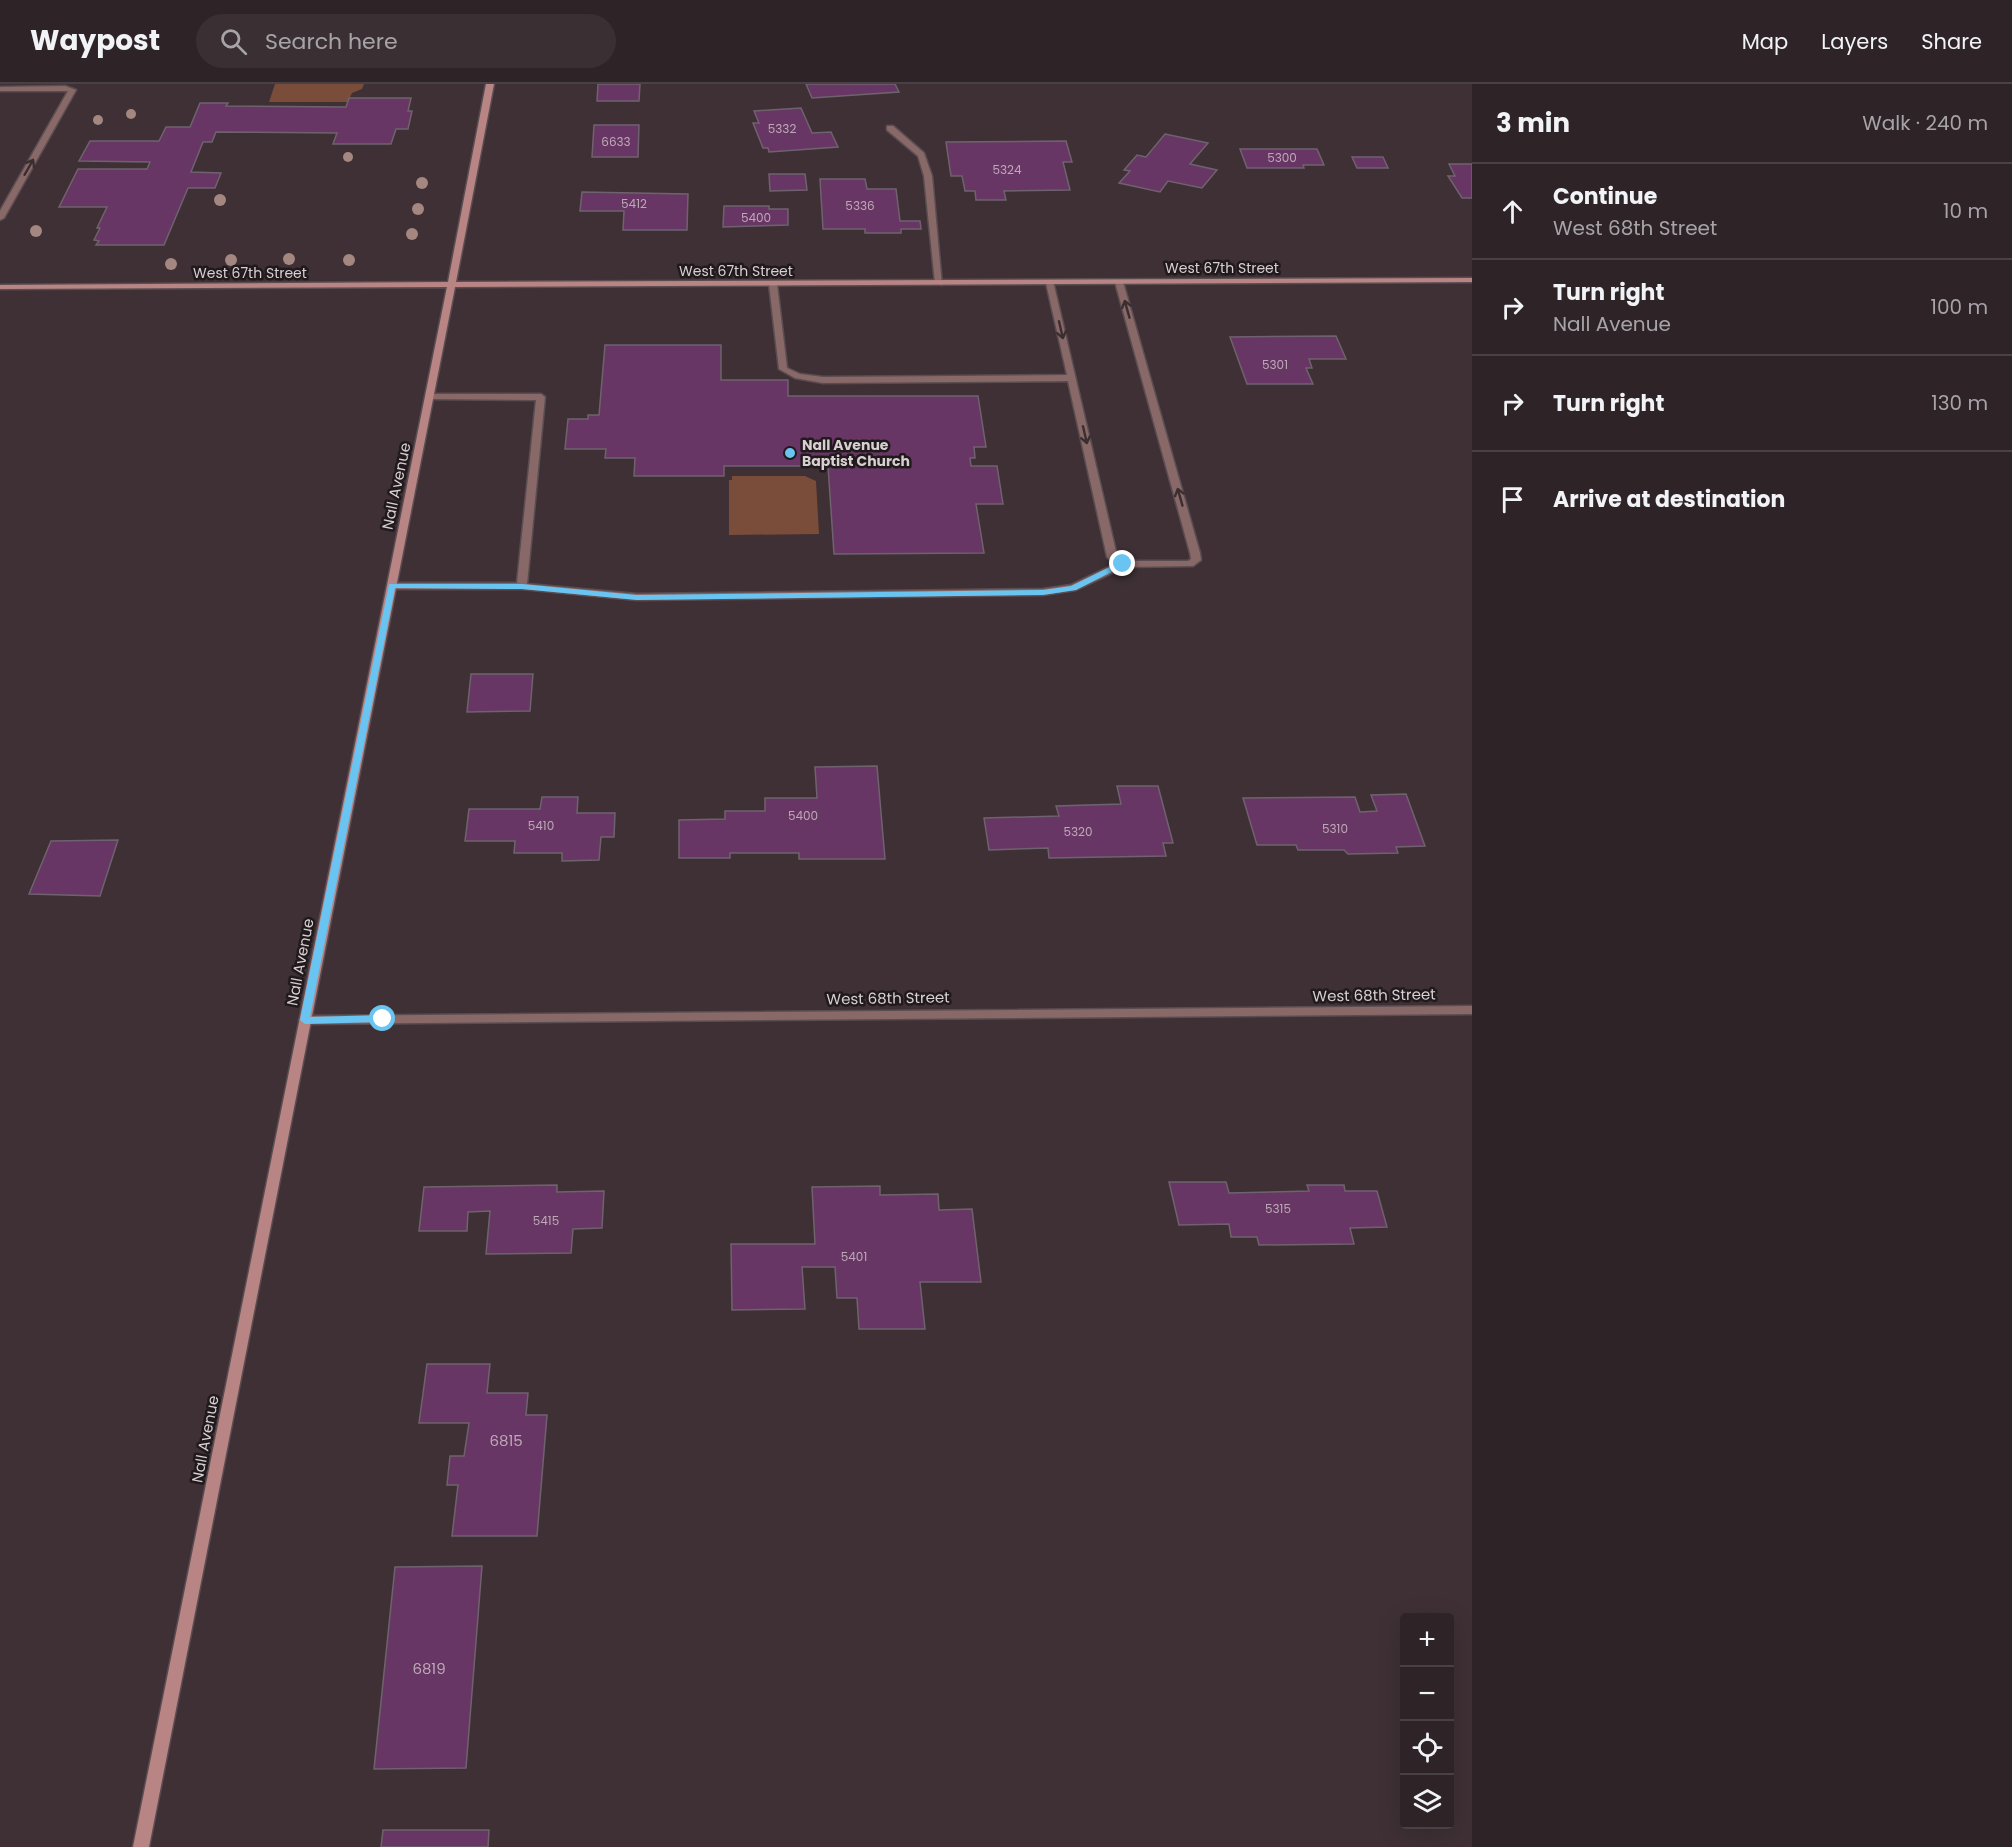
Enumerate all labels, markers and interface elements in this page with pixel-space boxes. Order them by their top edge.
search box [196,14,616,68]
text: Waypost [30,21,160,60]
icon: search [217,25,250,58]
text: Search here [265,26,398,57]
text: Map [1742,27,1788,56]
text: Layers [1821,27,1888,56]
text: Share [1921,27,1982,56]
text: 3 min [1496,105,1570,141]
text: Walk · 240 m [1862,109,1988,137]
house number: 5332 [768,120,796,137]
house number: 6633 [601,133,631,150]
house number: 5300 [1267,149,1297,166]
one-way arrow [23,159,35,176]
house number: 5324 [992,161,1022,178]
text: Continue [1553,181,1657,212]
house number: 5412 [621,195,647,212]
icon: ahead [1496,195,1529,228]
house number: 5336 [845,197,875,214]
text: 10 m [1943,197,1988,225]
house number: 5400 [741,209,771,226]
text: West 68th Street [1553,214,1717,242]
street label: West 67th Street [1165,258,1279,278]
street label: West 67th Street [679,261,793,281]
street label: West 67th Street [193,263,307,283]
text: Turn right [1553,277,1664,308]
icon: right [1496,291,1529,324]
text: 100 m [1931,293,1988,321]
one-way arrow [1121,300,1132,319]
text: Nall Avenue [1553,310,1671,338]
one-way arrow [1056,320,1067,340]
house number: 5301 [1262,356,1288,373]
icon: right [1496,387,1529,420]
text: Turn right [1553,388,1664,419]
text: 130 m [1931,389,1988,417]
one-way arrow [1080,425,1091,444]
place label: Nall Avenue Baptist Church [802,435,910,471]
street label: Nall Avenue [377,441,415,531]
marker: Nall Avenue Baptist Church [783,446,797,460]
icon: arrive [1496,483,1529,516]
text: Arrive at destination [1553,484,1785,515]
one-way arrow [1173,488,1185,507]
route end [1109,550,1135,576]
house number: 5400 [788,807,818,824]
house number: 5410 [528,817,554,834]
house number: 5310 [1322,820,1348,837]
house number: 5320 [1063,823,1093,840]
street label: Nall Avenue [281,917,319,1007]
street label: West 68th Street [1312,983,1436,1007]
street label: West 68th Street [826,986,950,1010]
route start [369,1005,395,1031]
house number: 5315 [1265,1200,1291,1217]
house number: 5415 [533,1212,559,1229]
house number: 5401 [841,1248,867,1265]
street label: Nall Avenue [186,1394,224,1484]
house number: 6815 [489,1430,523,1451]
map controls [1400,1613,1454,1829]
button: + [1400,1613,1454,1667]
house number: 6819 [412,1658,446,1679]
button: − [1400,1667,1454,1721]
button: locate [1400,1721,1454,1775]
button: layers [1400,1775,1454,1829]

